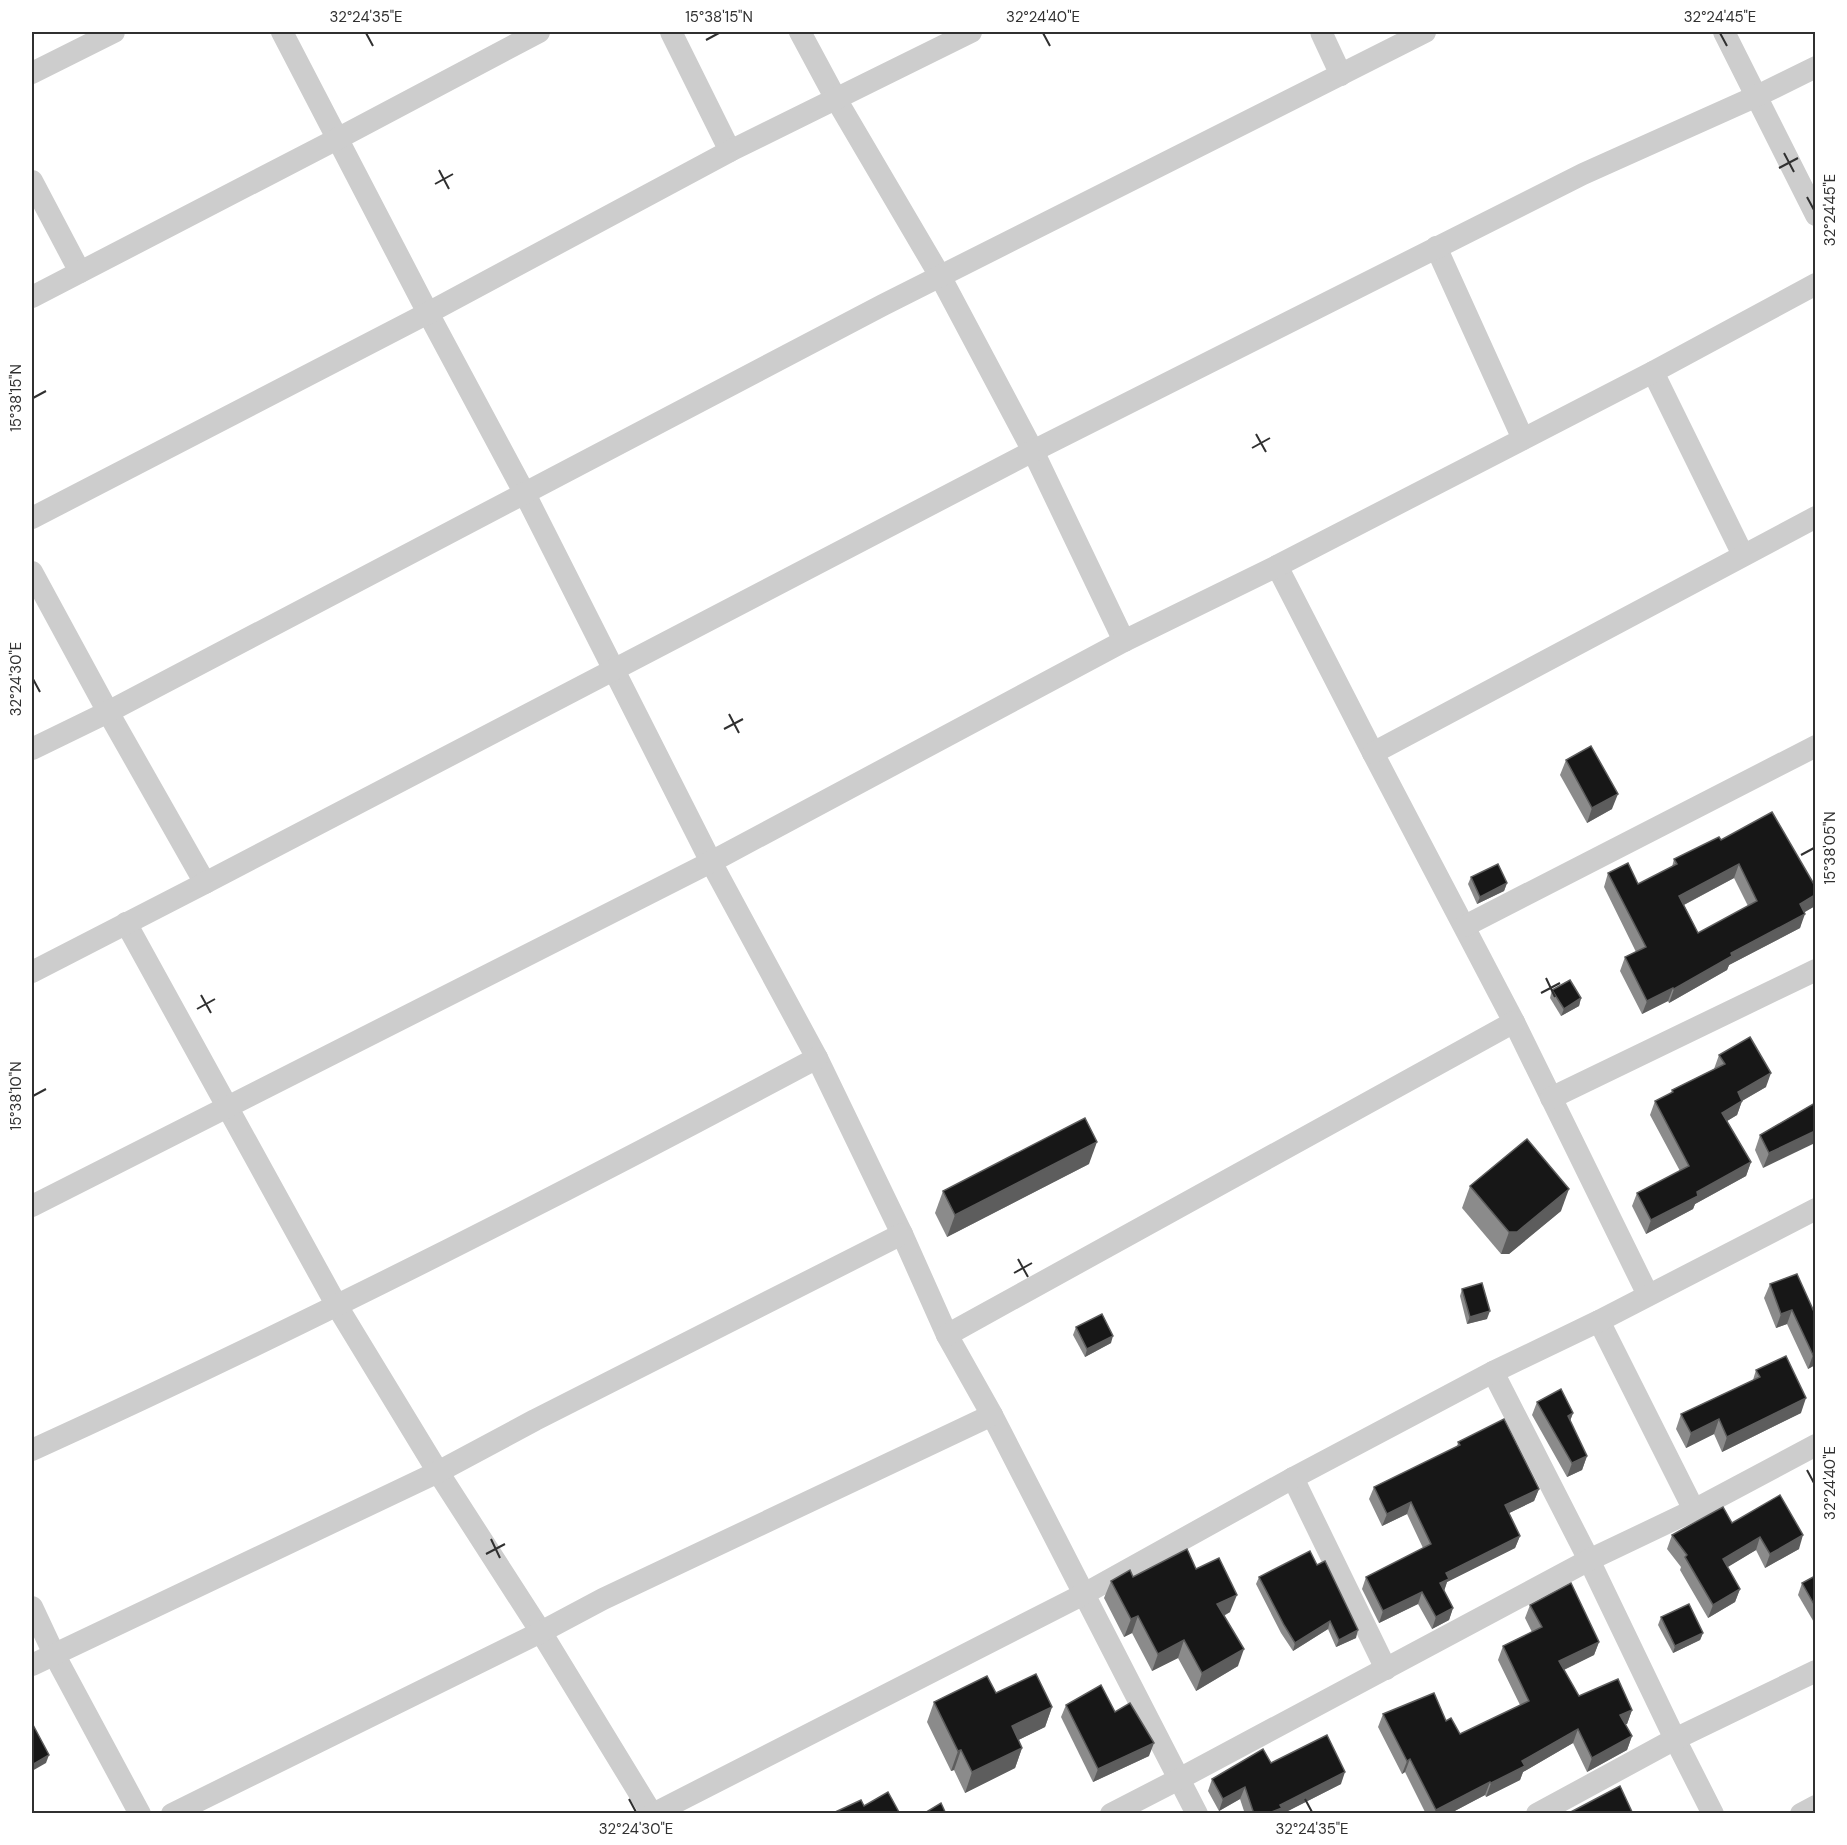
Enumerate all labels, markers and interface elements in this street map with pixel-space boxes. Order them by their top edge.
text: 32°24'35"E [329,7,403,27]
text: 15°38'15"N [685,7,753,27]
text: 32°24'40"E [1006,7,1080,27]
text: 32°24'45"E [1684,7,1756,27]
text: 32°24'45"E [1820,174,1840,246]
text: 15°38'15"N [6,364,26,432]
text: 32°24'30"E [6,642,26,716]
text: 15°38'05"N [1820,811,1840,885]
text: 15°38'10"N [6,1061,26,1131]
text: 32°24'40"E [1820,1446,1840,1520]
text: 32°24'30"E [599,1819,673,1839]
text: 32°24'35"E [1275,1819,1349,1839]

